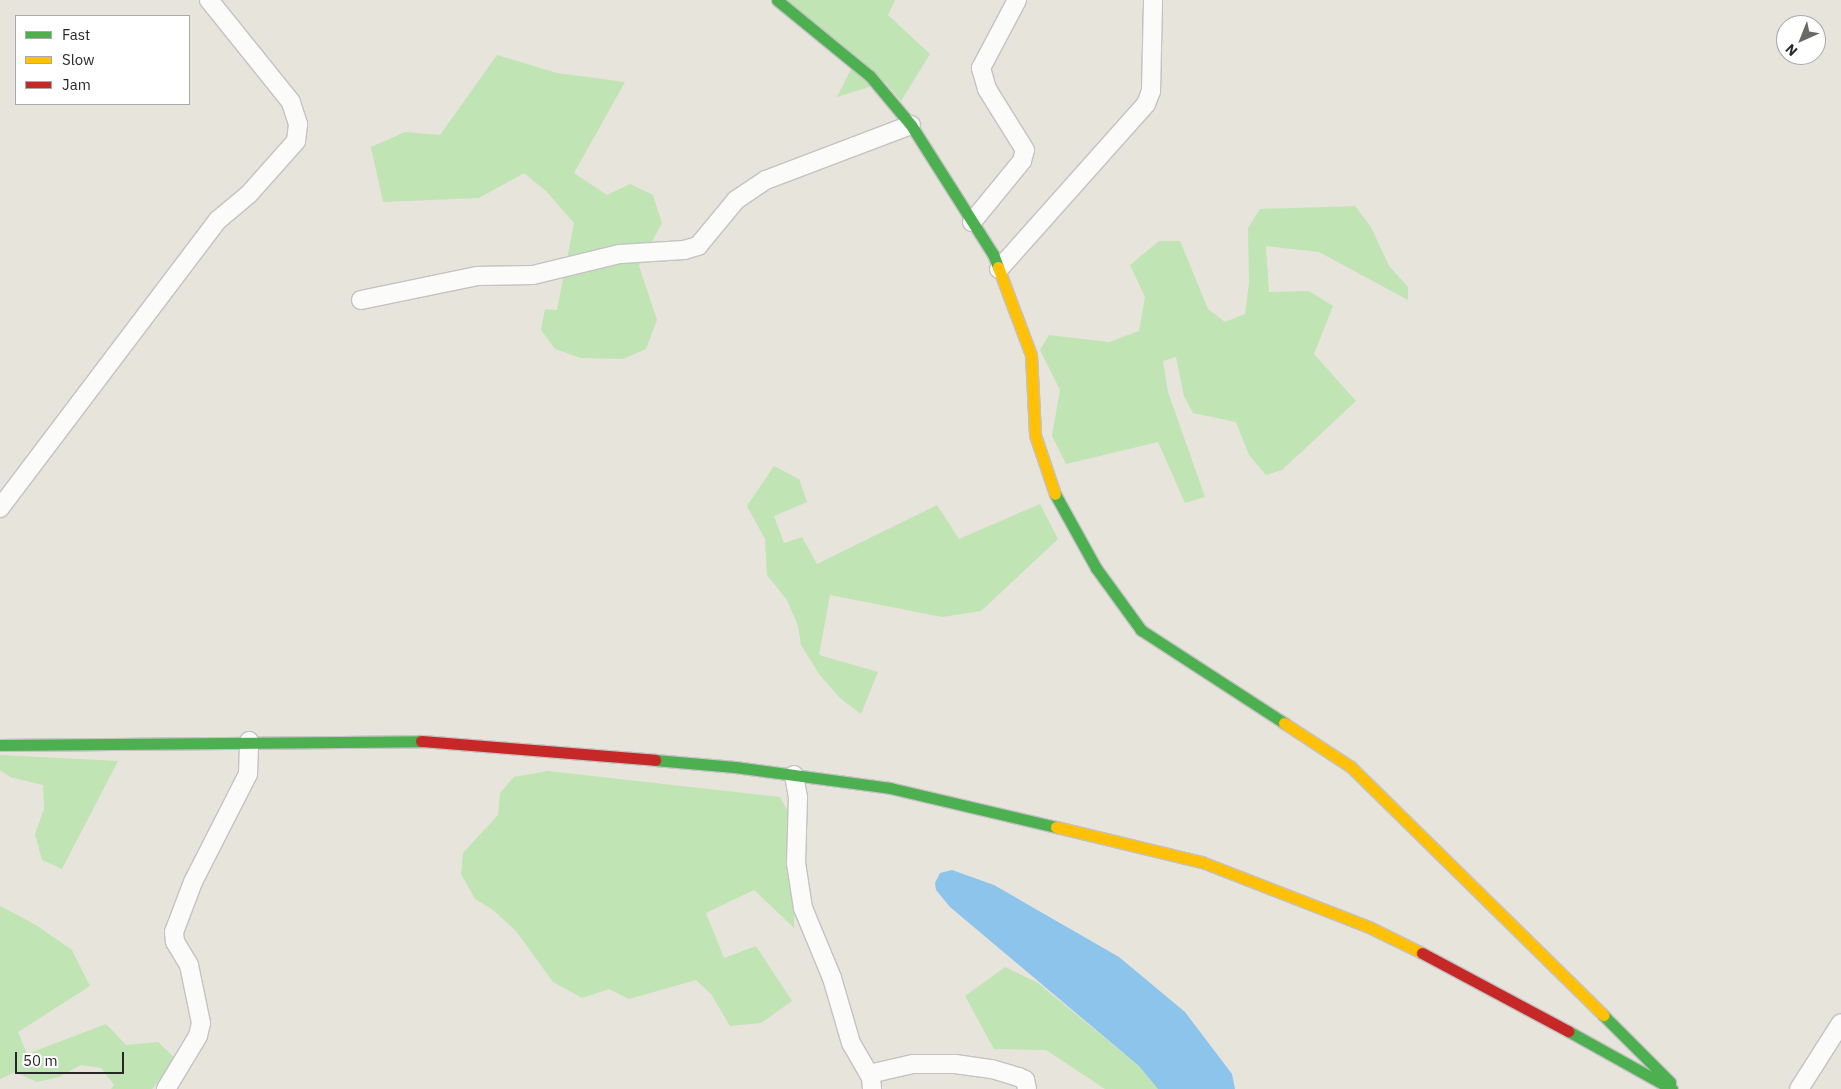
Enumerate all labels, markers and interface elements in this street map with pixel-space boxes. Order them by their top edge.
legend [15,15,190,105]
north arrow [1776,15,1826,65]
text: Fast [62,25,90,44]
text: N [1781,40,1801,60]
text: Slow [62,50,95,69]
text: Jam [62,75,91,94]
scale bar [18,1042,126,1074]
text: 50 m [23,1051,58,1070]

